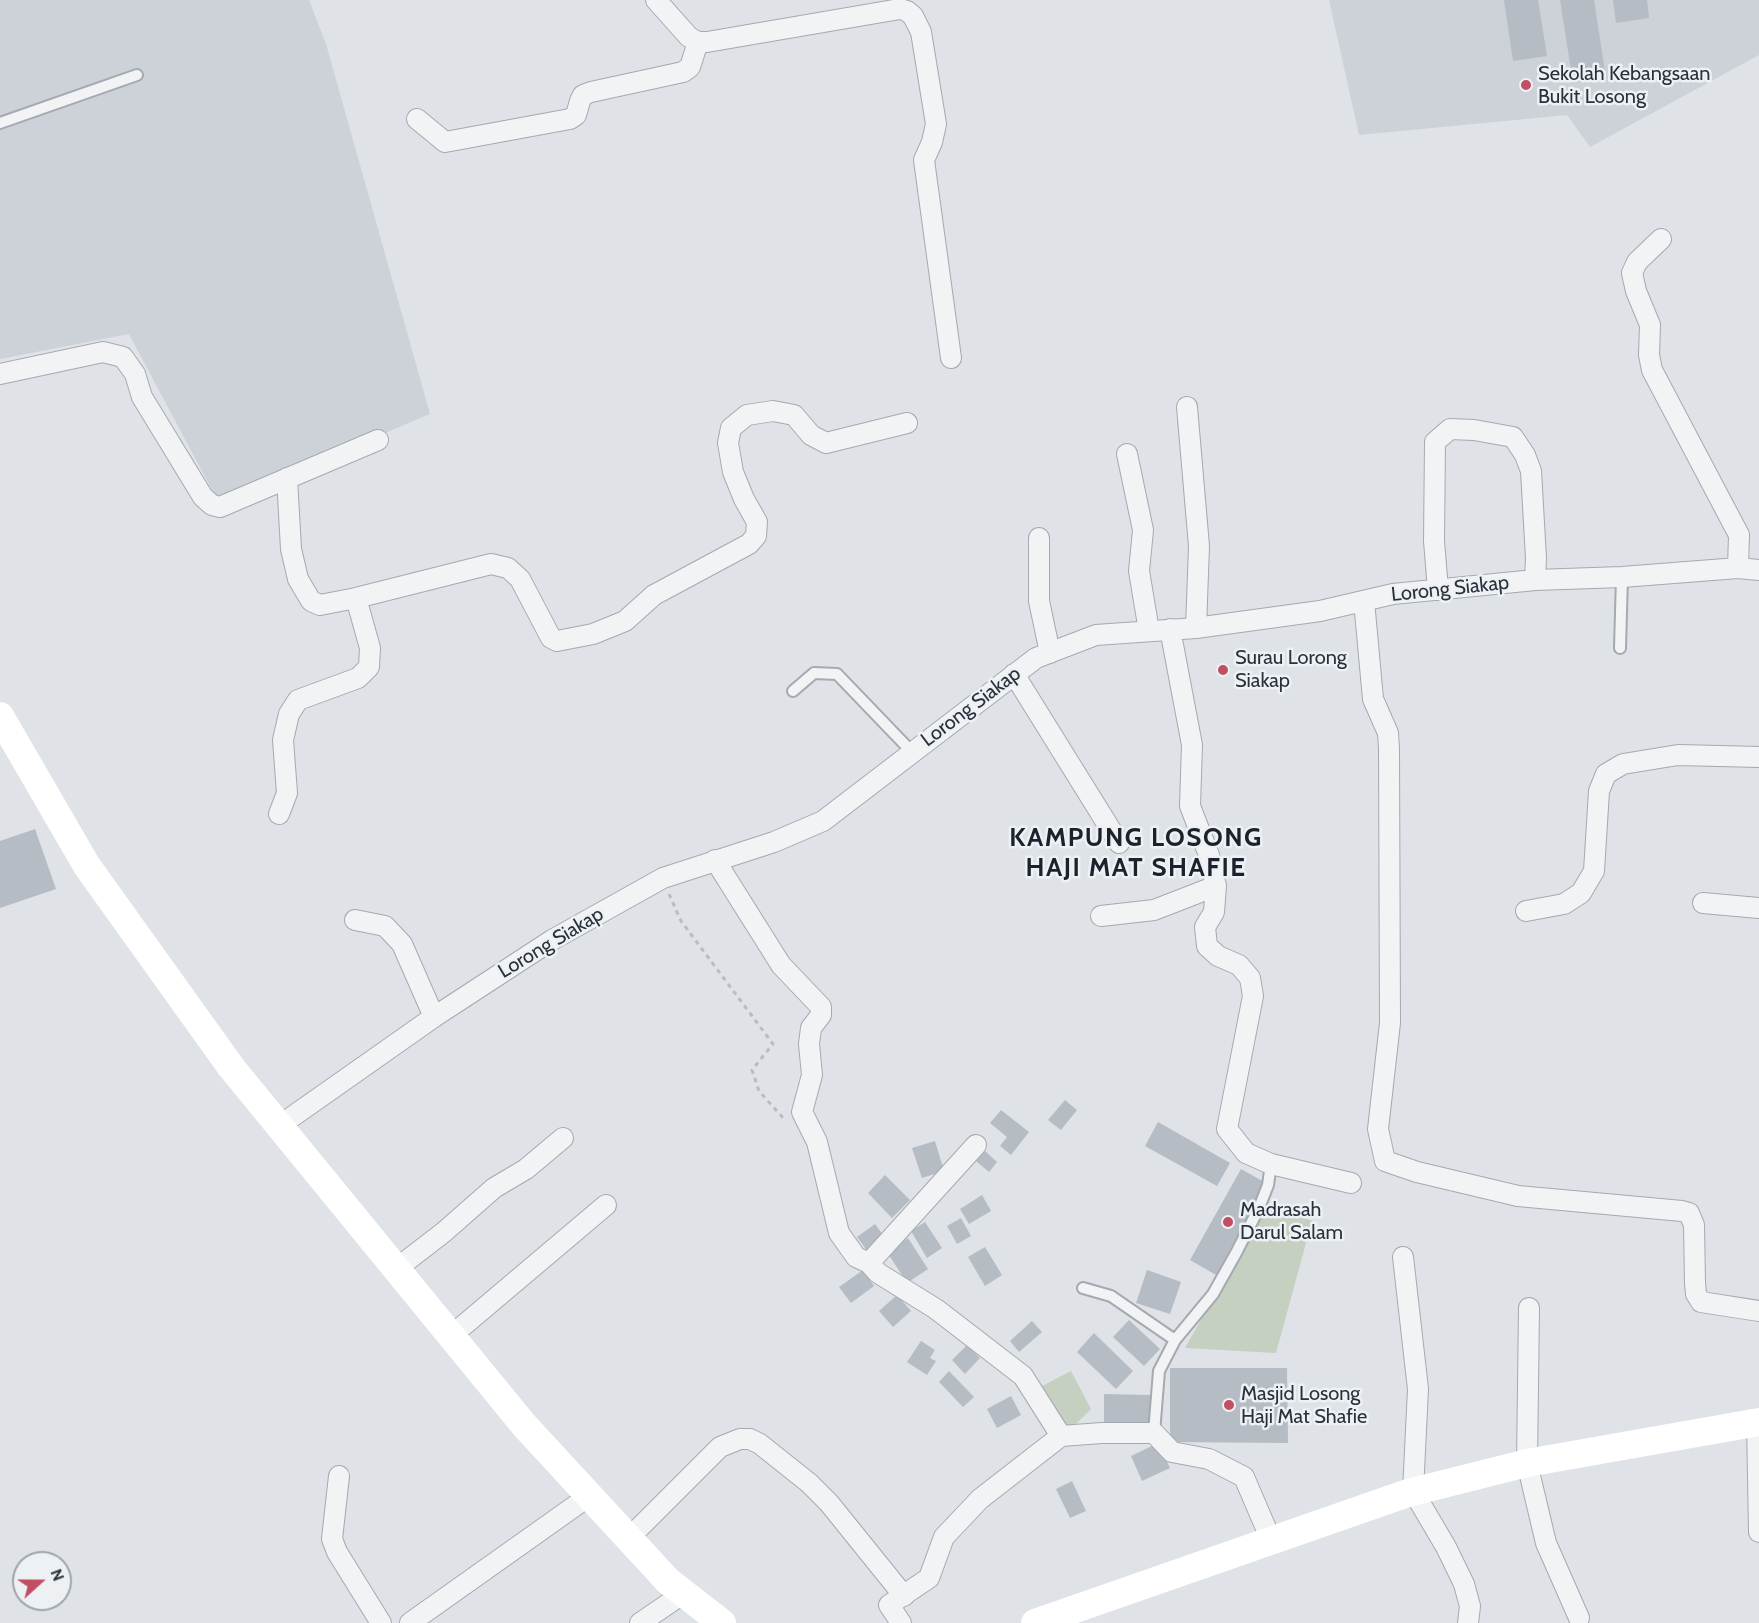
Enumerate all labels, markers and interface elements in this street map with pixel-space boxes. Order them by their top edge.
place label: Sekolah Kebangsaan Bukit Losong [1538,62,1710,109]
marker: Sekolah Kebangsaan Bukit Losong [1519,78,1533,92]
street label: Lorong Siakap [1390,571,1510,607]
place label: Surau Lorong Siakap [1235,646,1347,693]
street label: Lorong Siakap [916,662,1026,752]
marker: Surau Lorong Siakap [1216,663,1230,677]
district label: KAMPUNG LOSONG HAJI MAT SHAFIE [1009,822,1263,884]
street label: Lorong Siakap [494,902,608,984]
place label: Madrasah Darul Salam [1240,1198,1343,1245]
marker: Madrasah Darul Salam [1221,1215,1235,1229]
place label: Masjid Losong Haji Mat Shafie [1241,1382,1367,1429]
marker: Masjid Losong Haji Mat Shafie [1222,1398,1236,1412]
north arrow [12,1551,72,1611]
text: N [47,1566,68,1584]

